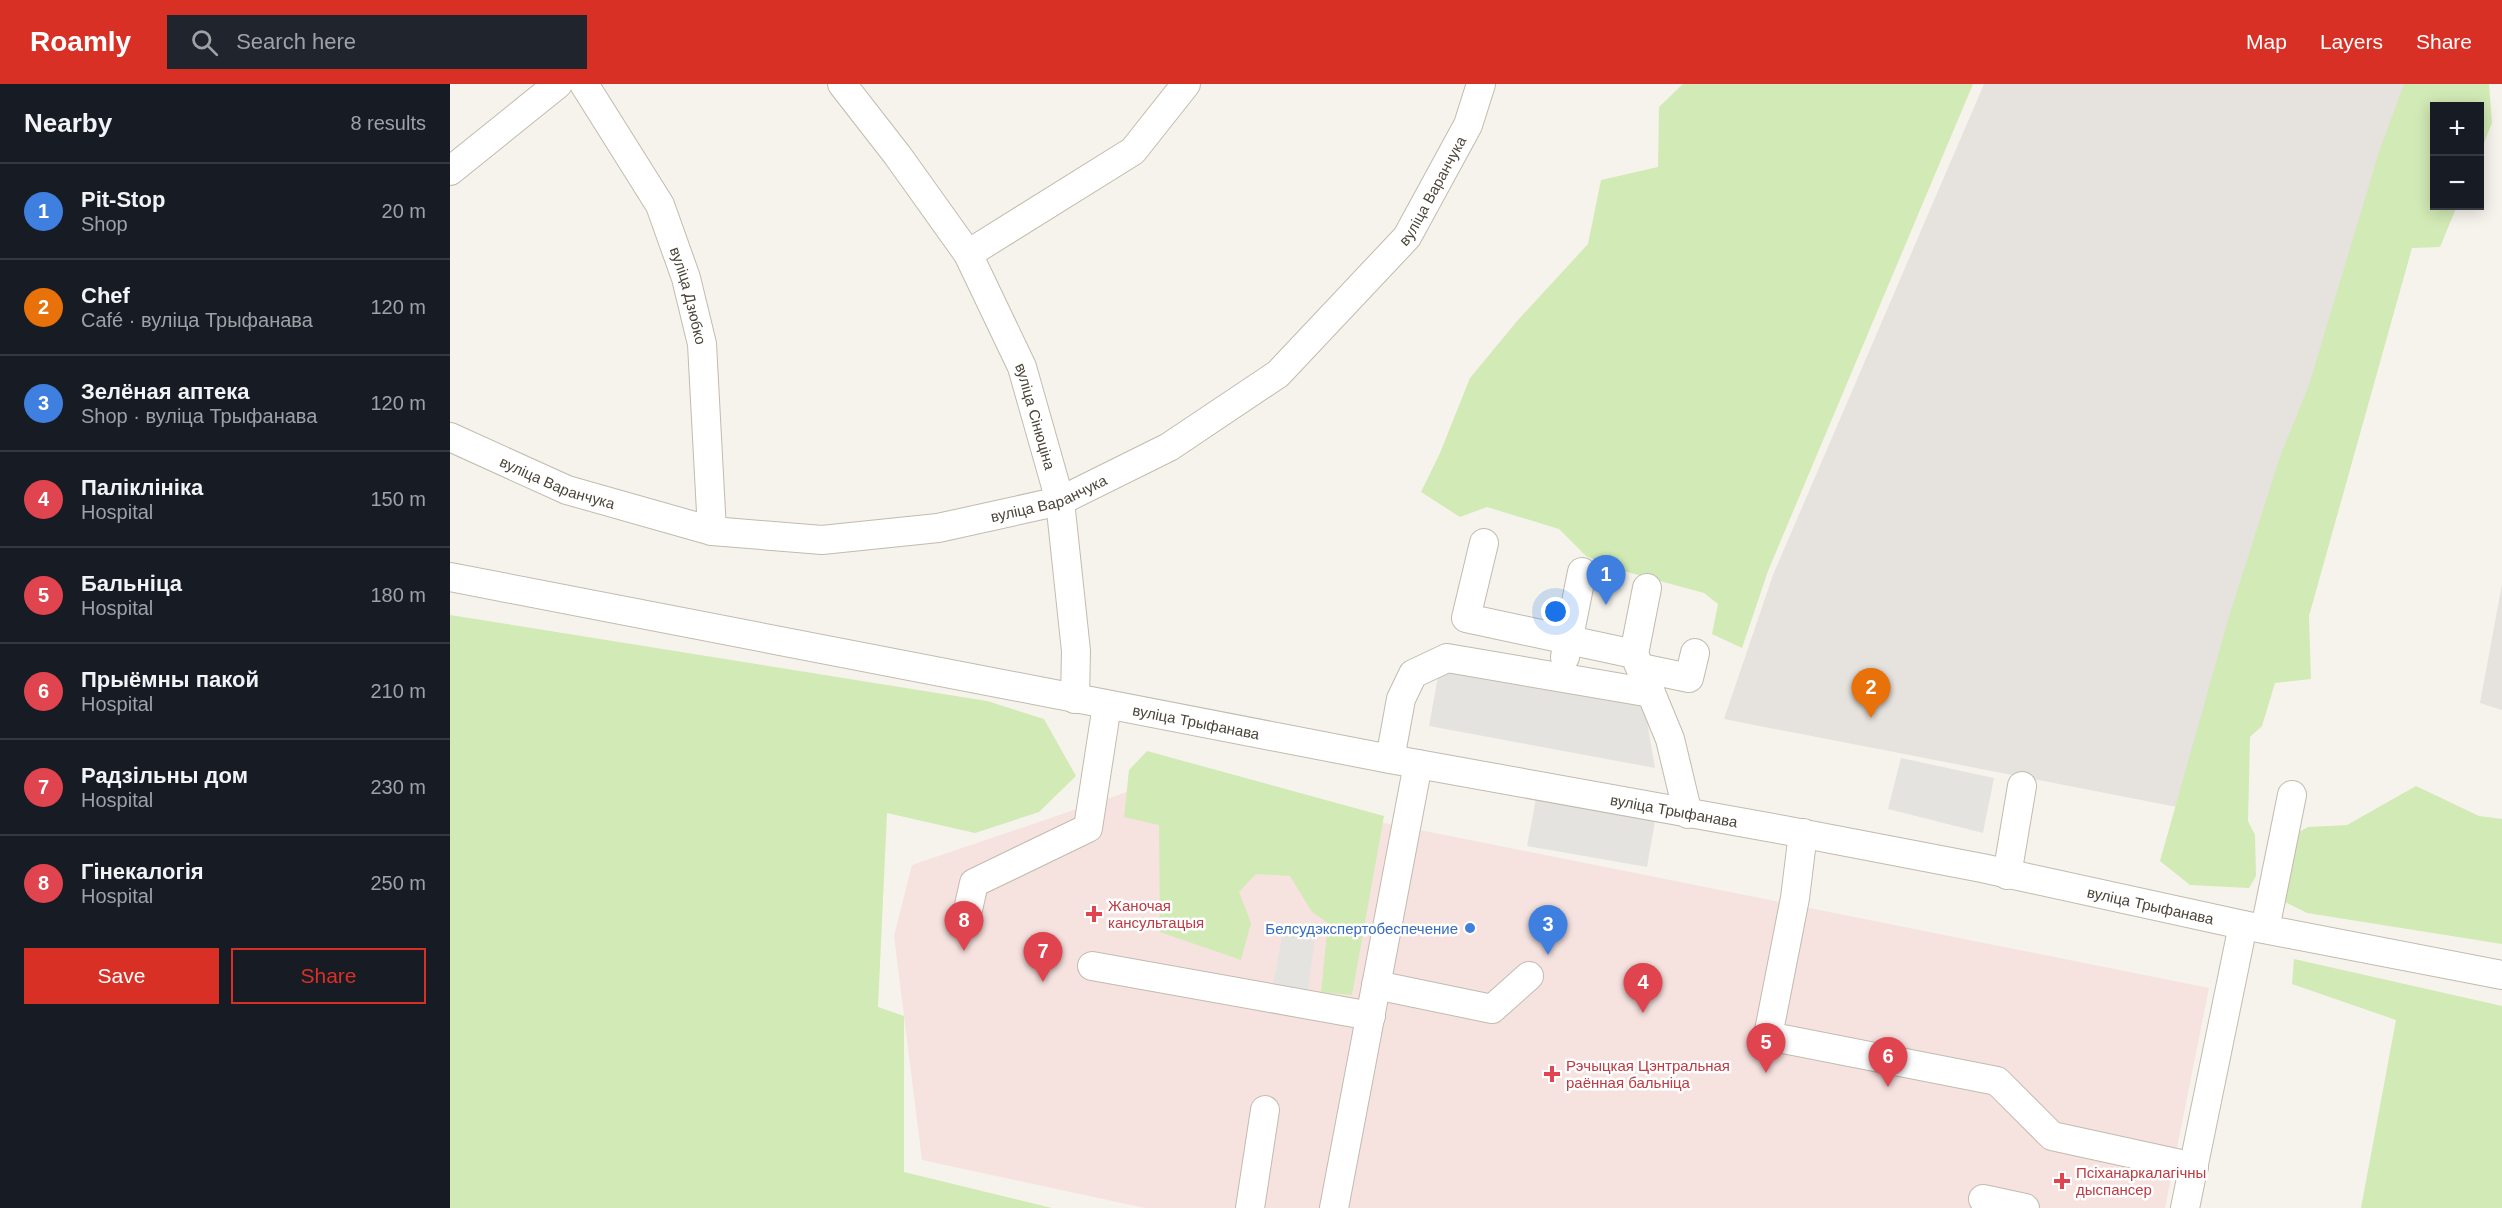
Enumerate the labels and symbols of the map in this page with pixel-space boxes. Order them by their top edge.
street label: вуліца Варанчука [1395,132,1469,249]
street label: вуліца Дзюбко [667,244,710,346]
street label: вуліца Сінюціна [1013,360,1059,472]
street label: вуліца Варанчука [498,452,618,512]
street label: вуліца Варанчука [989,470,1110,525]
pin: 1 [1586,556,1626,605]
your location [1541,597,1570,626]
pin: 2 [1852,668,1890,718]
street label: вуліца Трыфанава [1131,701,1262,742]
street label: вуліца Трыфанава [1609,790,1740,830]
street label: вуліца Трыфанава [2086,883,2216,927]
place label: Жаночая кансультацыя [1108,897,1204,931]
pin: 8 [944,902,984,951]
marker: Жаночая кансультацыя [1085,905,1103,923]
pin: 3 [1528,906,1568,955]
place label: Белсудэкспертобеспечение [1265,920,1458,937]
marker: Белсудэкспертобеспечение [1463,921,1477,935]
pin: 7 [1024,932,1062,982]
pin: 4 [1624,964,1662,1013]
pin: 5 [1746,1024,1786,1073]
pin: 6 [1868,1038,1908,1087]
place label: Рэчыцкая Цэнтральная раённая бальніца [1566,1057,1730,1091]
marker: Рэчыцкая Цэнтральная раённая бальніца [1543,1065,1561,1083]
place label: Псіханаркалагічны дыспансер [2076,1164,2206,1198]
marker: Псіханаркалагічны дыспансер [2053,1172,2071,1190]

